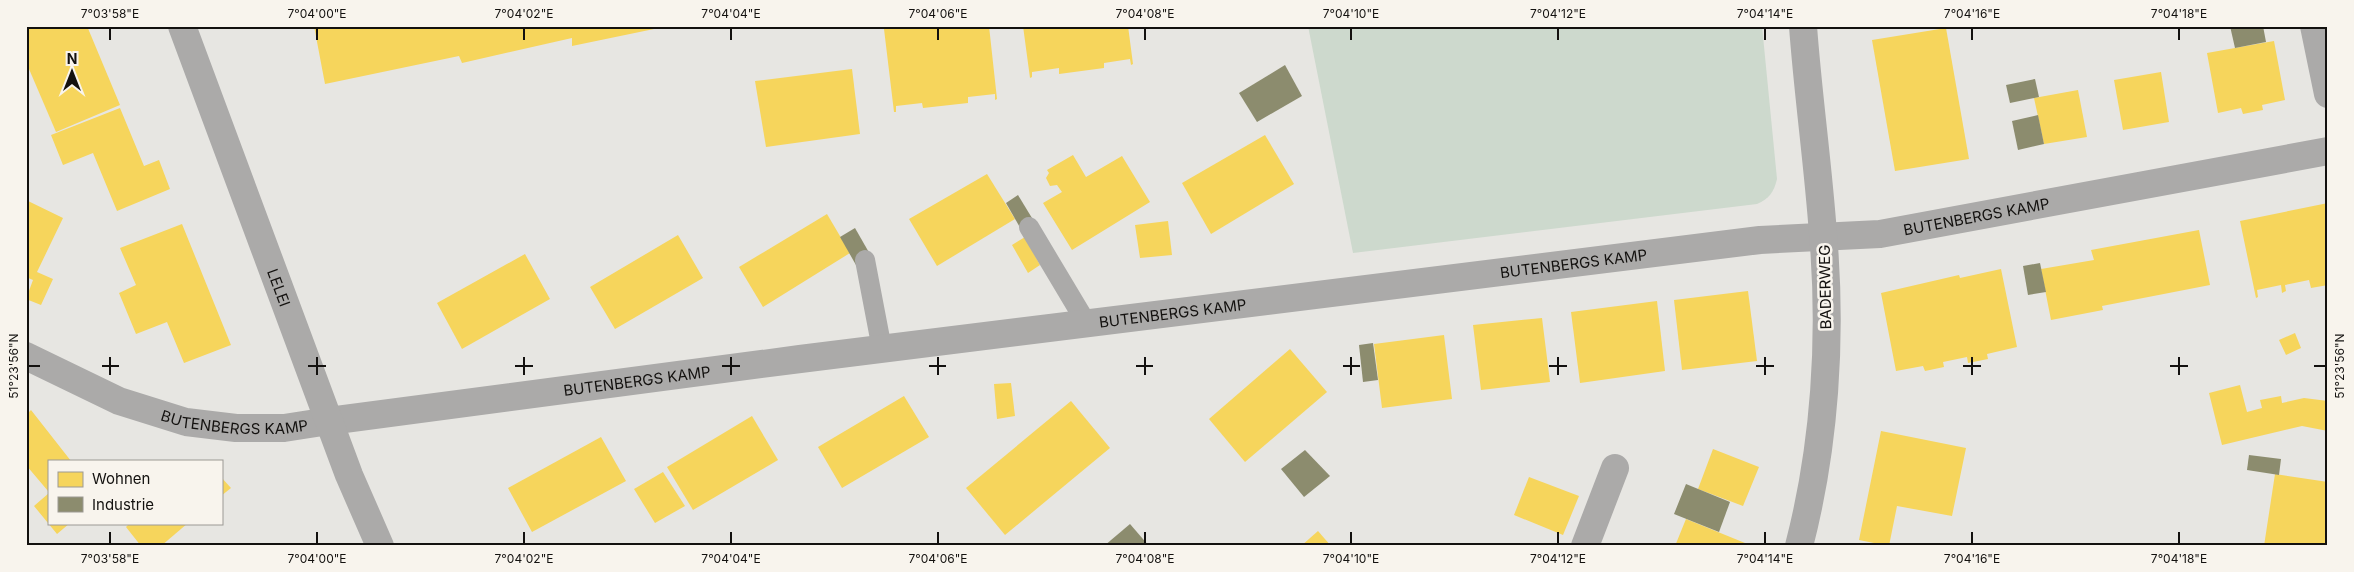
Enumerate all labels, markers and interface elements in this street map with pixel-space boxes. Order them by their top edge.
text: 7°03'58"E [81,6,139,21]
text: 7°04'00"E [287,6,347,21]
text: 7°04'02"E [495,6,553,21]
text: 7°04'04"E [701,6,761,21]
text: 7°04'06"E [909,6,968,21]
text: 7°04'08"E [1116,6,1174,21]
text: 7°04'10"E [1323,6,1379,21]
text: 7°04'12"E [1530,6,1586,21]
text: 7°04'14"E [1737,6,1793,21]
text: 7°04'16"E [1944,6,2000,21]
text: 7°04'18"E [2151,6,2207,21]
north arrow [48,48,98,98]
text: N [67,50,77,67]
street label: BUTENBERGS KAMP [1902,193,2051,239]
street label: BUTENBERGS KAMP [1499,245,1648,282]
street label: BADERWEG [1815,245,1835,329]
street label: LELEI [264,266,295,309]
street label: BUTENBERGS KAMP [1098,294,1247,331]
text: 51°23'56"N [6,333,21,399]
text: 51°23'56"N [2332,333,2347,399]
street label: BUTENBERGS KAMP [562,361,712,400]
street label: BUTENBERGS KAMP [159,405,309,438]
legend [48,460,222,524]
text: Wohnen [92,469,150,488]
text: Industrie [92,495,154,514]
text: 7°03'58"E [81,551,139,566]
text: 7°04'00"E [287,551,347,566]
text: 7°04'02"E [495,551,553,566]
text: 7°04'04"E [701,551,761,566]
text: 7°04'06"E [909,551,968,566]
text: 7°04'08"E [1116,551,1174,566]
text: 7°04'10"E [1323,551,1379,566]
text: 7°04'12"E [1530,551,1586,566]
text: 7°04'14"E [1737,551,1793,566]
text: 7°04'16"E [1944,551,2000,566]
text: 7°04'18"E [2151,551,2207,566]

